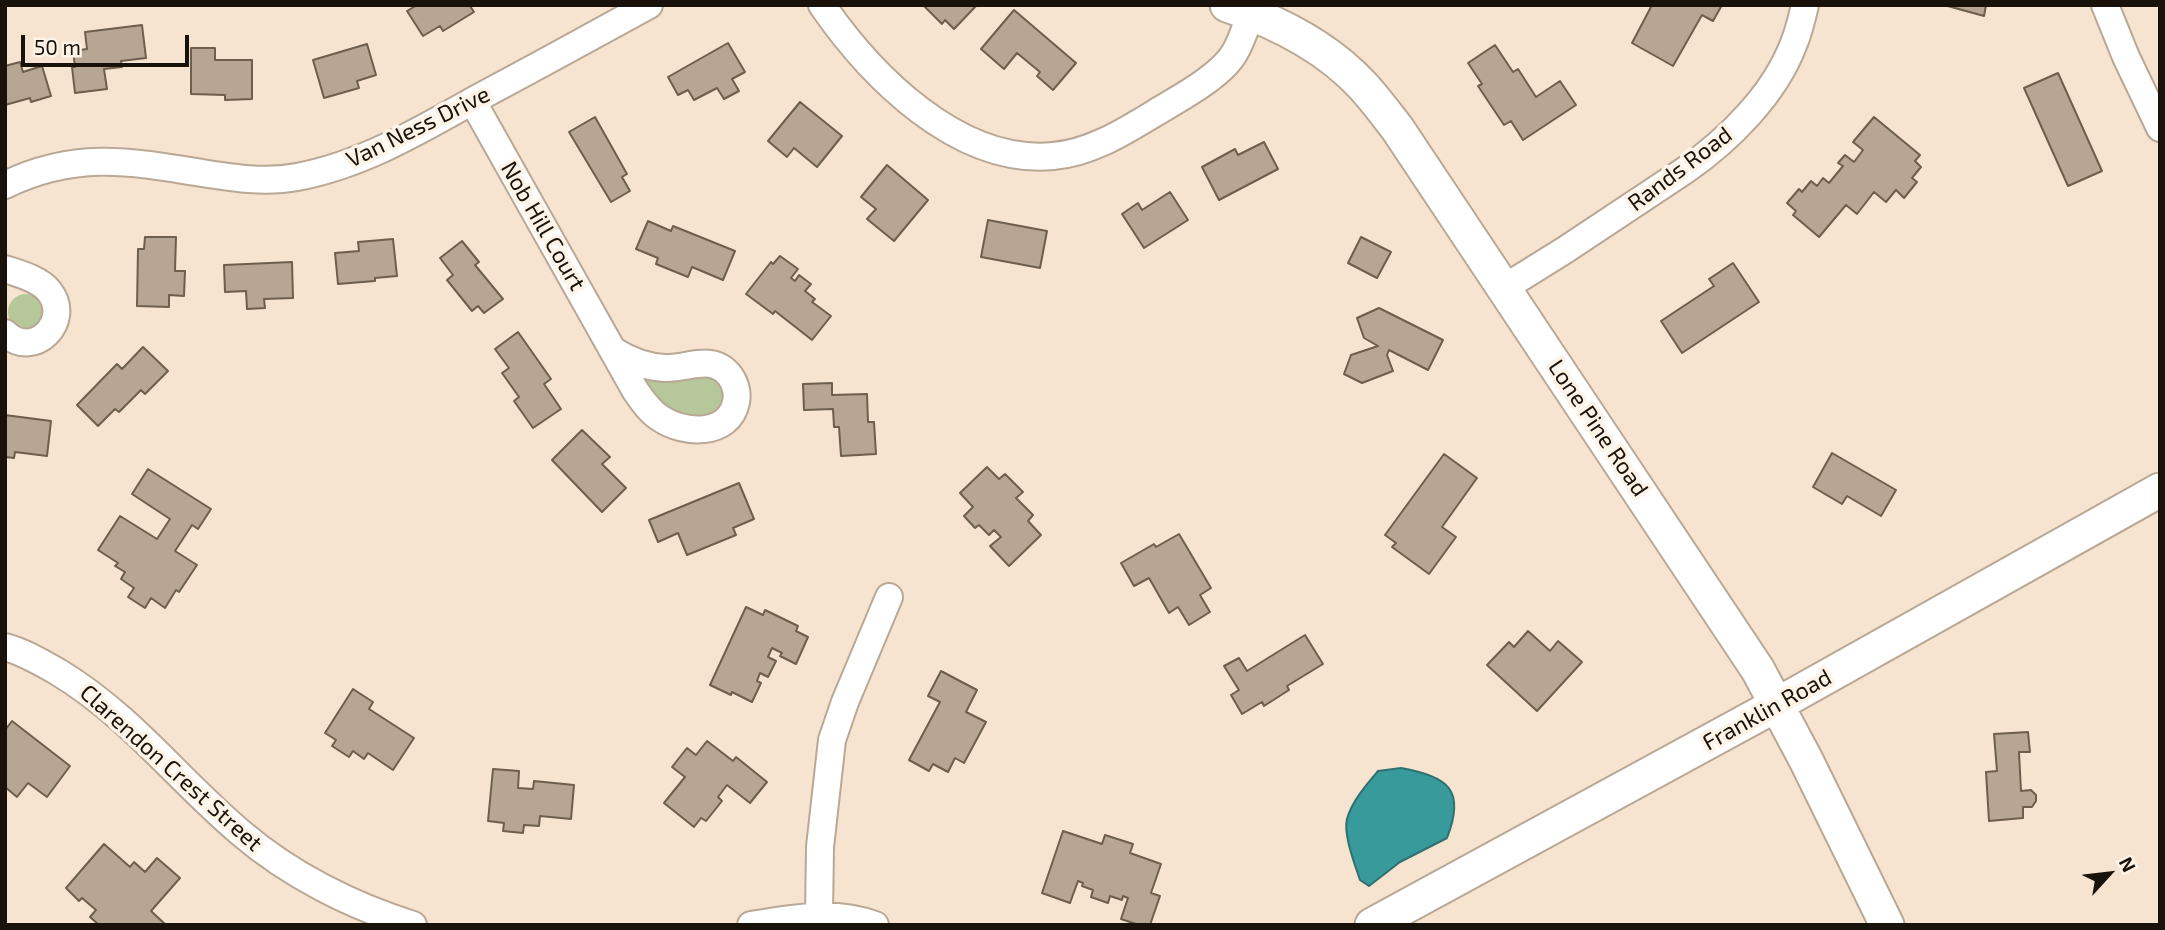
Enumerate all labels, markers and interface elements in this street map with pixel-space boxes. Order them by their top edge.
scale bar [24,21,192,65]
text: 50 m [34,34,81,59]
street label: Van Ness Drive [342,80,494,174]
street label: Rands Road [1623,121,1737,217]
street label: Nob Hill Court [495,156,591,296]
street label: Lone Pine Road [1542,354,1654,502]
street label: Franklin Road [1698,663,1836,757]
street label: Clarendon Crest Street [74,679,268,857]
north arrow [2074,839,2144,909]
text: N [2115,853,2142,876]

